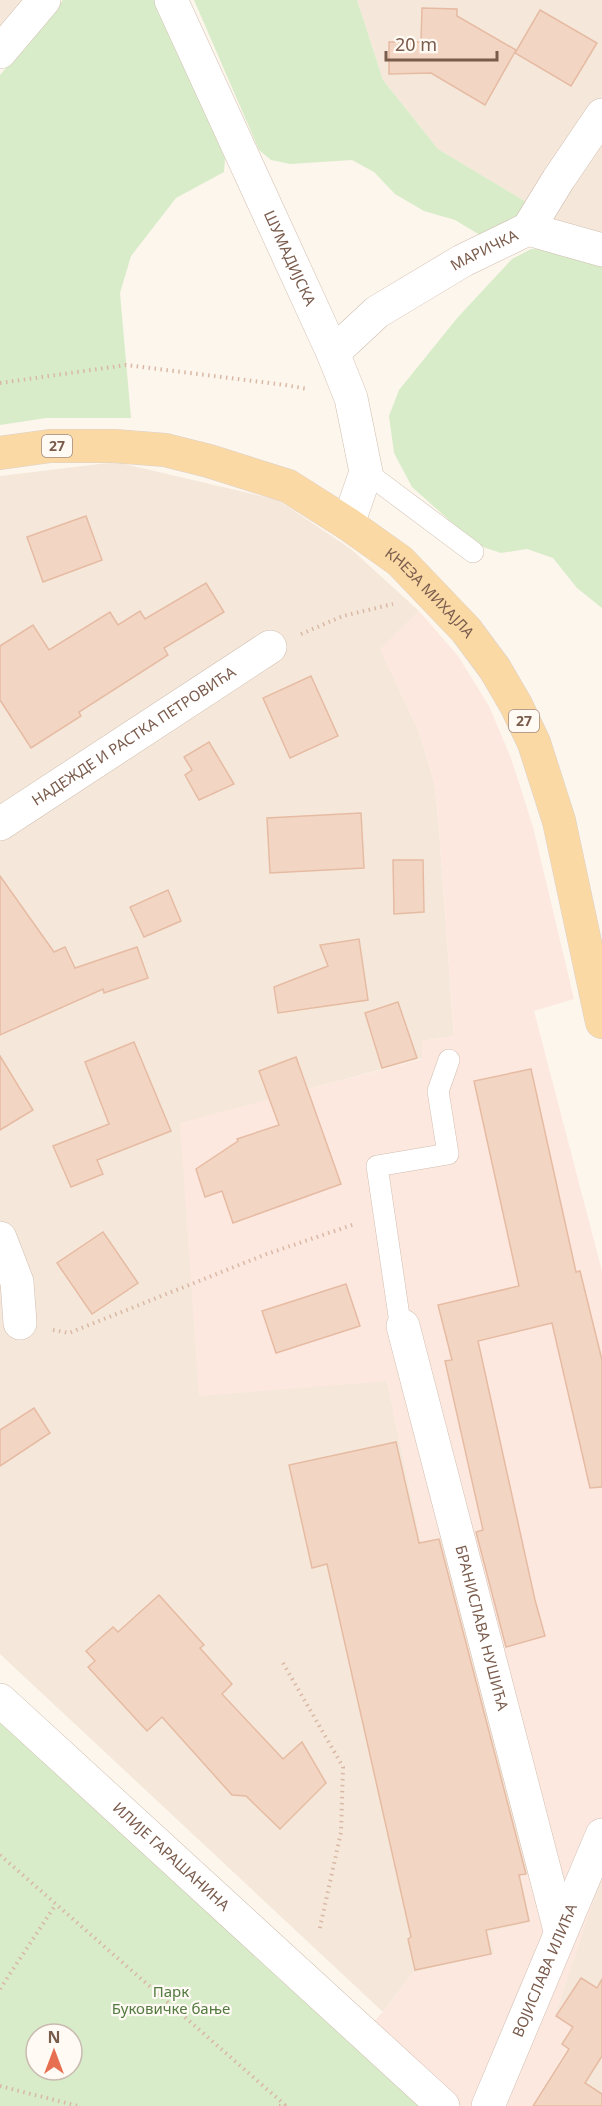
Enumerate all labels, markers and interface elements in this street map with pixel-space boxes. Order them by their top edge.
scale bar [386,24,497,62]
text: 20 m [395,32,437,56]
street label: ШУМАДИЈСКА [260,207,321,309]
street label: МАРИЧКА [446,224,521,275]
road number: 27 [42,435,72,457]
street label: КНЕЗА МИХАЈЛА [381,543,480,642]
street label: НАДЕЖДЕ И РАСТКА ПЕТРОВИЋА [27,661,239,810]
road number: 27 [509,710,539,732]
street label: БРАНИСЛАВА НУШИЋА [451,1543,514,1713]
street label: ИЛИЈЕ ГАРАШАНИНА [109,1797,235,1915]
street label: ВОЈИСЛАВА ИЛИЋА [507,1900,581,2040]
park label: Парк Буковичке бање [112,1981,230,2018]
north arrow [24,2022,84,2082]
text: N [47,2026,61,2048]

